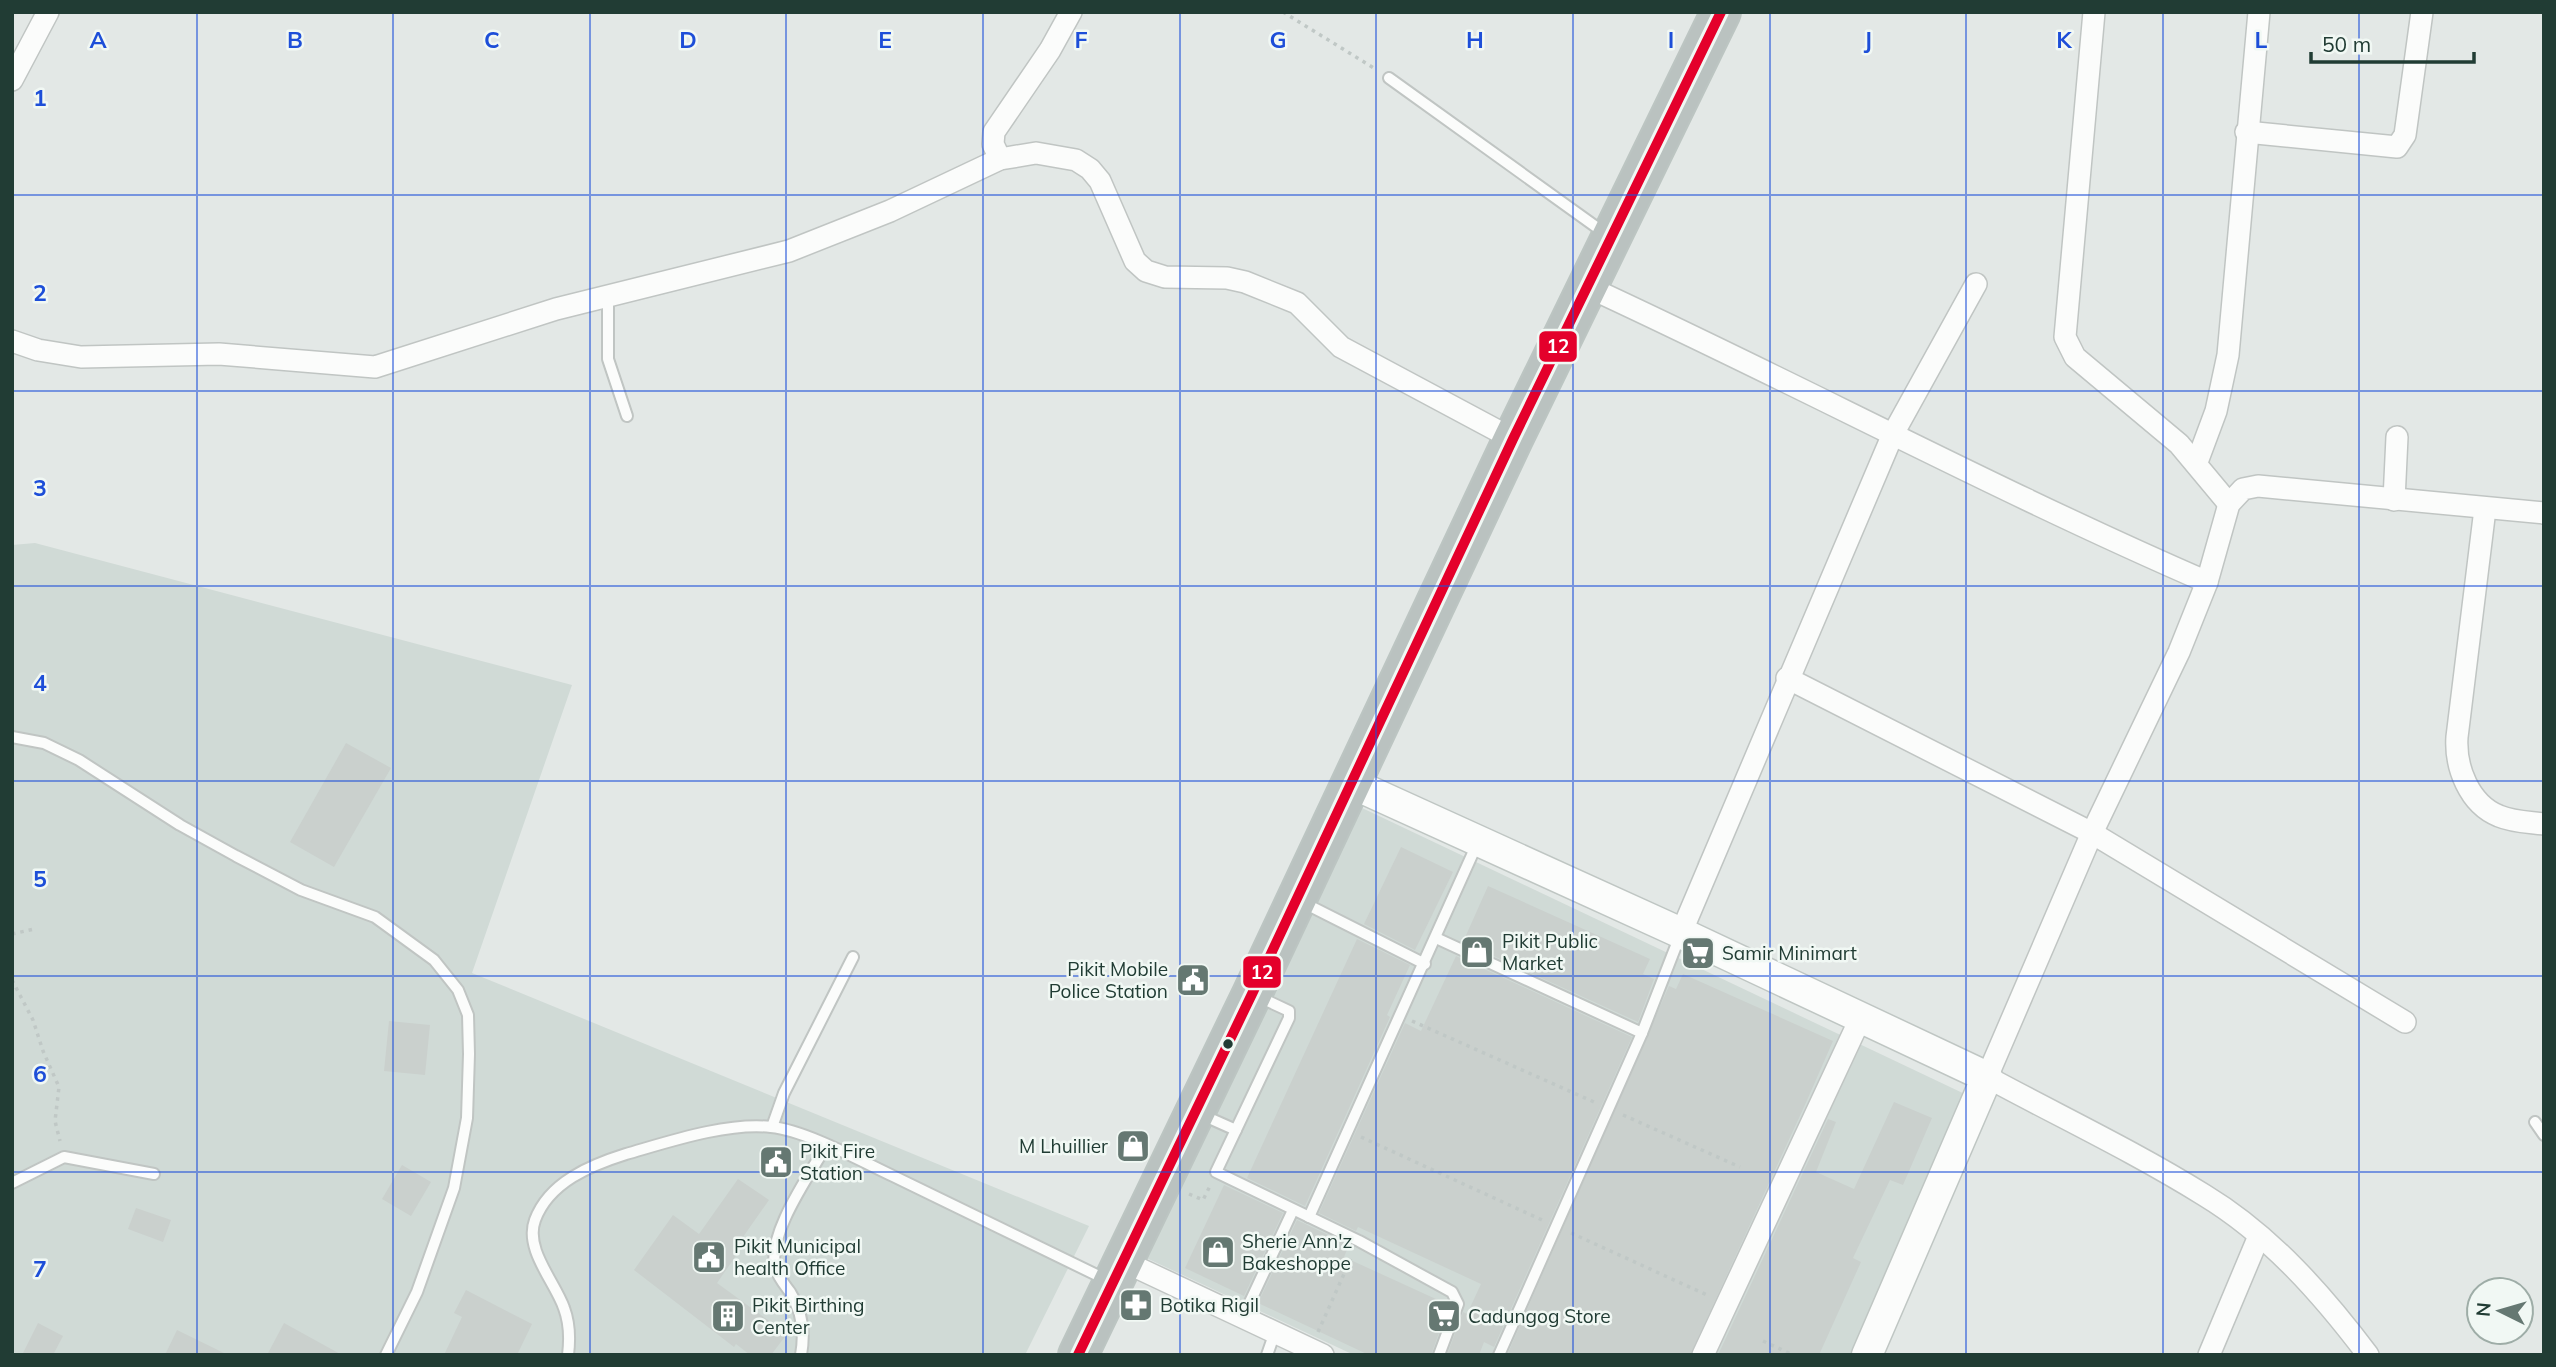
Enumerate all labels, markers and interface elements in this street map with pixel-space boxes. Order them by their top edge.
scale bar [2311,21,2474,65]
text: A [89,25,107,54]
text: B [287,25,303,54]
text: C [484,25,500,54]
text: D [679,25,697,54]
text: E [878,25,892,54]
text: F [1074,25,1088,54]
text: G [1269,25,1287,54]
text: H [1466,25,1484,54]
text: I [1668,25,1674,54]
text: J [1864,25,1872,54]
text: K [2056,25,2073,54]
text: L [2255,25,2268,54]
text: 50 m [2322,31,2371,57]
text: 1 [33,83,47,112]
text: 2 [33,278,47,307]
line badge: 12 [1538,330,1578,363]
text: 12 [1547,334,1569,358]
text: 3 [33,473,47,502]
text: 4 [33,668,47,697]
text: 5 [33,864,47,893]
place label: Pikit Public Market [1502,929,1598,975]
shop icon: Pikit Public Market [1458,933,1496,971]
supermarket icon: Samir Minimart [1679,934,1717,972]
place label: Samir Minimart [1722,941,1857,965]
line badge: 12 [1242,955,1282,989]
place label: Pikit Mobile Police Station [1049,957,1168,1003]
text: 12 [1251,960,1273,984]
public building icon: Pikit Mobile Police Station [1174,961,1212,999]
unlabelled marker [1221,1037,1235,1051]
text: 6 [33,1059,47,1088]
shop icon: M Lhuillier [1114,1127,1152,1165]
place label: M Lhuillier [1019,1134,1108,1158]
place label: Pikit Fire Station [800,1139,875,1185]
public building icon: Pikit Fire Station [757,1143,795,1181]
place label: Sherie Ann'z Bakeshoppe [1242,1229,1352,1275]
shop icon: Sherie Ann'z Bakeshoppe [1199,1233,1237,1271]
place label: Pikit Municipal health Office [734,1234,861,1280]
public building icon: Pikit Municipal health Office [690,1238,728,1276]
text: 7 [33,1254,47,1283]
north arrow [2465,1276,2535,1346]
pharmacy icon: Botika Rigil [1117,1286,1155,1324]
place label: Pikit Birthing Center [752,1293,865,1339]
place label: Botika Rigil [1160,1293,1259,1317]
building icon: Pikit Birthing Center [709,1297,747,1335]
supermarket icon: Cadungog Store [1425,1297,1463,1335]
text: N [2470,1301,2496,1318]
place label: Cadungog Store [1468,1304,1611,1328]

